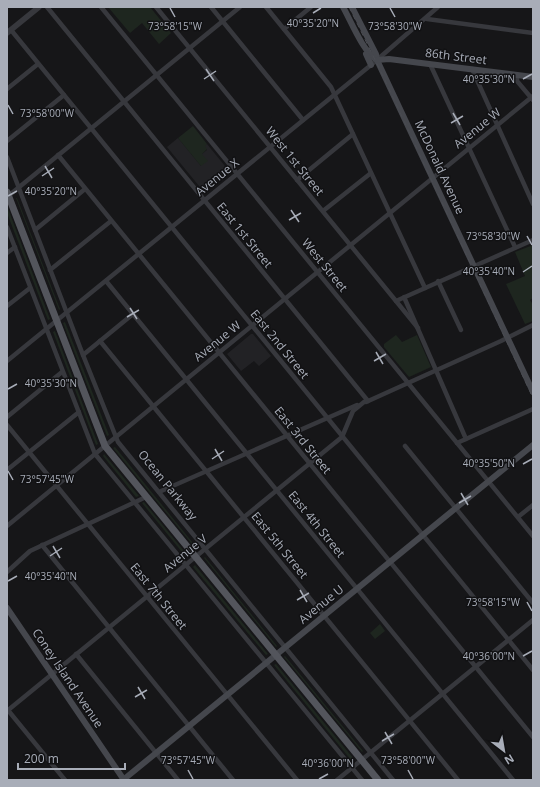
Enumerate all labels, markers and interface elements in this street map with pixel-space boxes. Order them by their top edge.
text: 40°35'20"N [287,16,339,30]
text: 73°58'15"W [148,19,203,33]
text: 73°58'30"W [368,19,423,33]
street label: 86th Street [424,44,488,68]
text: 40°35'30"N [463,72,515,86]
street label: Avenue W [450,104,504,152]
text: 73°58'00"W [20,106,75,120]
street label: McDonald Avenue [411,117,469,217]
street label: West 1st Street [262,123,328,199]
street label: Avenue X [192,154,243,200]
text: 40°35'20"N [25,184,77,198]
street label: East 1st Street [213,199,277,271]
text: 73°58'30"W [466,229,521,243]
street label: West Street [298,235,352,295]
text: 40°35'40"N [463,264,515,278]
street label: East 2nd Street [247,306,313,382]
street label: Avenue W [190,317,244,365]
text: 40°35'30"N [25,376,77,390]
street label: East 3rd Street [271,403,335,477]
street label: Ocean Parkway [134,446,202,525]
text: 40°35'50"N [463,456,515,470]
text: 73°57'45"W [20,472,75,486]
street label: East 4th Street [285,487,349,561]
street label: East 5th Street [248,508,312,582]
street label: Avenue V [159,529,211,576]
street label: East 7th Street [127,559,191,633]
text: 40°35'40"N [25,569,77,583]
street label: Avenue U [295,581,347,627]
text: 73°58'15"W [466,595,521,609]
street label: Coney Island Avenue [28,625,108,731]
text: 40°36'00"N [463,649,515,663]
north arrow [484,731,524,771]
scale bar [18,745,125,771]
text: 200 m [24,750,59,767]
text: N [502,751,517,769]
text: 73°57'45"W [161,753,216,767]
text: 73°58'00"W [381,753,436,767]
text: 40°36'00"N [302,756,354,770]

